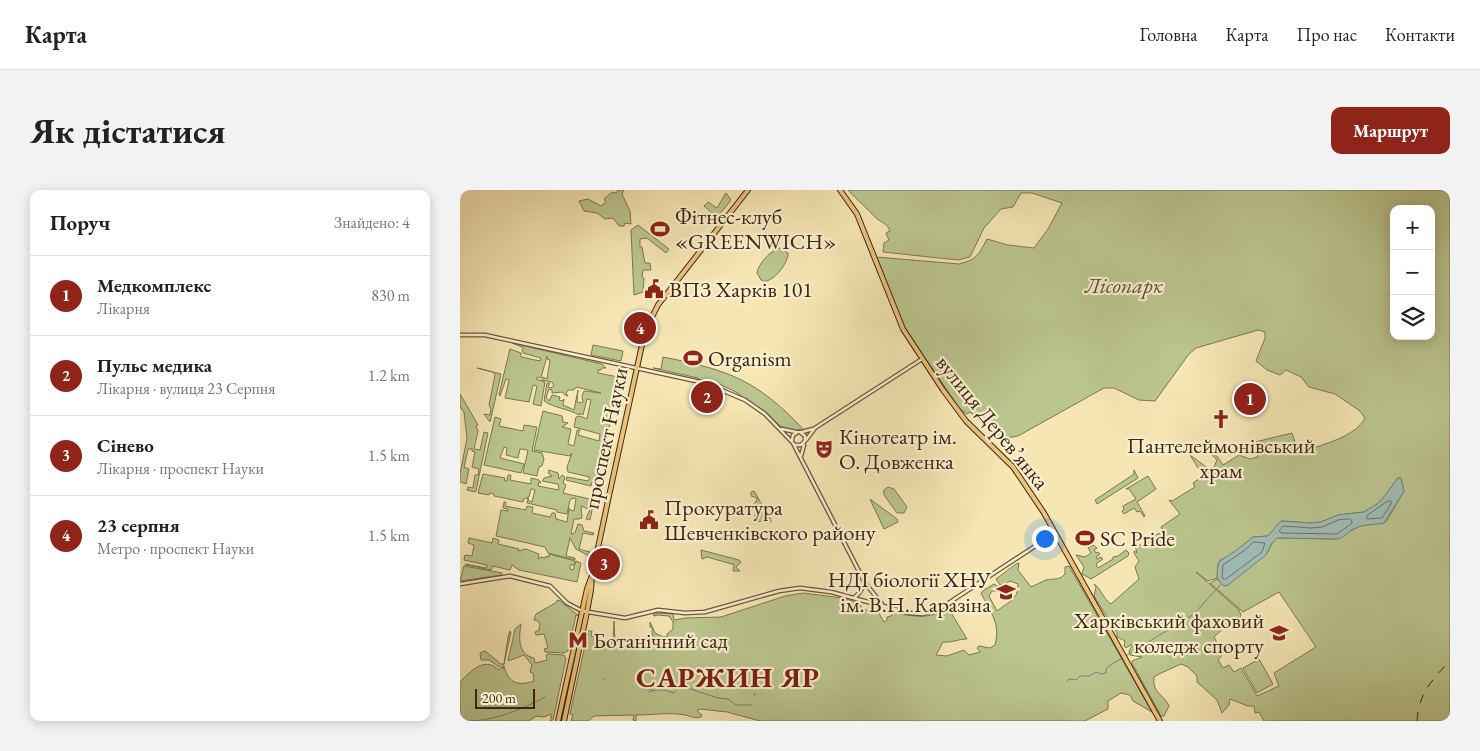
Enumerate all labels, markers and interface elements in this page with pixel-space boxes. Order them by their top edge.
text: Карта [25,19,87,50]
text: Головна [1140,23,1197,46]
text: Карта [1225,23,1268,46]
text: Про нас [1296,23,1357,46]
text: Контакти [1385,23,1455,46]
button: Маршрут [1331,107,1450,154]
text: Як дістатися [30,108,225,153]
place label: Фітнес-клуб «GREENWICH» [675,202,836,256]
map controls [1390,205,1435,340]
button: + [1390,205,1435,250]
text: Поруч [50,209,110,236]
text: Знайдено: 4 [334,212,410,233]
sports icon: Фітнес-клуб «GREENWICH» [649,218,671,240]
button: − [1390,250,1435,295]
park label: Лісопарк [1084,271,1164,300]
text: Медкомплекс [97,273,211,298]
place label: ВПЗ Харків 101 [669,275,813,304]
public building icon: ВПЗ Харків 101 [643,278,665,300]
text: 1 [62,285,70,306]
text: 830 m [371,285,410,306]
button: layers [1390,295,1435,340]
text: Лікарня [97,298,150,319]
pin: 4 [624,309,656,347]
place label: Organism [708,344,792,373]
sports icon: Organism [682,347,704,369]
street label: вулиця Дерев’янка [929,349,1056,496]
text: Пульс медика [97,353,212,378]
street label: проспект Науки [576,364,635,511]
text: 2 [62,365,70,386]
text: 1.2 km [368,365,410,386]
text: Лікарня · вулиця 23 Серпня [97,378,275,399]
pin: 2 [691,378,723,416]
pin: 1 [1234,380,1266,418]
church icon: Пантелеймонівський храм [1210,408,1232,430]
place label: Кінотеатр ім. О. Довженка [839,422,957,476]
place label: Пантелеймонівський храм [1127,431,1316,485]
text: Сінево [97,433,154,458]
theatre icon: Кінотеатр ім. О. Довженка [813,438,835,460]
text: 3 [62,445,70,466]
text: 1.5 km [368,445,410,466]
text: Лікарня · проспект Науки [97,458,264,479]
place label: Прокуратура Шевченківского району [664,493,876,547]
public building icon: Прокуратура Шевченківского району [638,509,660,531]
text: 23 серпня [97,513,180,538]
place label: SC Pride [1100,524,1175,553]
text: 4 [62,525,70,546]
text: 1.5 km [368,525,410,546]
your location [1032,526,1058,552]
sports icon: SC Pride [1074,527,1096,549]
text: Метро · проспект Науки [97,538,254,559]
pin: 3 [588,545,620,583]
place label: НДІ біології ХНУ ім. В.Н. Каразіна [828,565,991,619]
school or university icon: НДІ біології ХНУ ім. В.Н. Каразіна [995,581,1017,603]
place label: Харківський фаховий коледж спорту [1073,606,1264,660]
school or university icon: Харківський фаховий коледж спорту [1268,622,1290,644]
place label: Ботанічний сад [593,626,728,655]
metro station icon: Ботанічний сад [567,629,589,651]
district label: САРЖИН ЯР [636,659,820,695]
scale bar [475,686,535,709]
text: 200 m [482,689,516,707]

